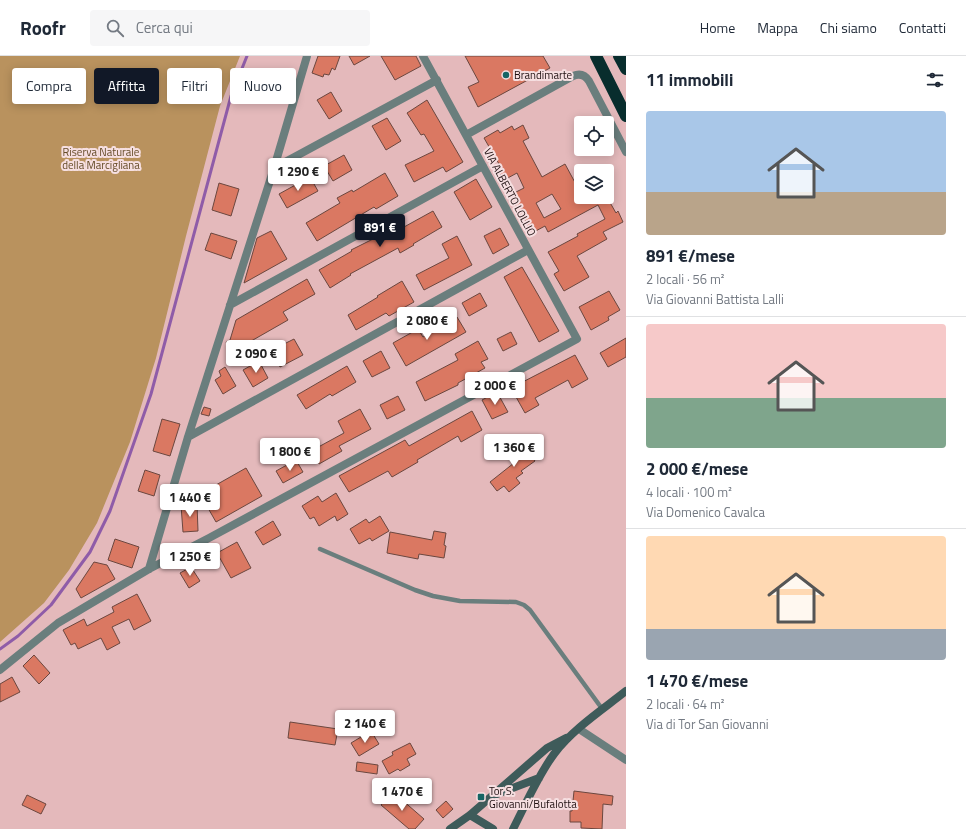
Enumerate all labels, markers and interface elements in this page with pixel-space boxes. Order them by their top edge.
search box [90,10,370,46]
text: Roofr [20,13,66,42]
text: Cerca qui [136,16,193,39]
icon: search [104,17,126,39]
text: Home [700,17,735,38]
text: Mappa [757,17,798,38]
text: Chi siamo [820,17,877,38]
text: Contatti [899,17,946,38]
place label: Brandimarte [514,67,573,83]
text: 11 immobili [646,67,733,93]
chip: Compra [12,68,86,104]
chip: Affitta [94,68,159,104]
chip: Filtri [167,68,222,104]
chip: Nuovo [230,68,296,104]
icon: filters [924,69,946,91]
marker: Brandimarte [501,70,511,80]
map controls [574,116,614,204]
button: locate [574,116,614,156]
icon: home [760,137,832,209]
park label: Riserva Naturale della Marcigliana [62,144,140,173]
street label: VIA ALBERTO LOLLIO [480,145,540,239]
pin: 1 290 € [261,158,335,192]
text: 1 290 € [277,161,319,181]
button: layers [574,164,614,204]
pin: 891 € [352,214,408,248]
text: 891 € [364,217,396,237]
text: 891 €/mese [646,243,735,269]
text: 2 locali · 56 m² [646,269,725,289]
text: Via Giovanni Battista Lalli [646,289,784,309]
pin: 2 080 € [390,307,464,341]
text: 2 080 € [406,310,448,330]
pin: 2 090 € [219,340,293,374]
text: 2 090 € [235,343,277,363]
icon: home [760,350,832,422]
pin: 2 000 € [458,372,532,406]
text: 2 000 € [474,375,516,395]
pin: 1 360 € [477,434,551,468]
text: 1 360 € [493,437,535,457]
pin: 1 800 € [253,438,327,472]
text: 1 800 € [269,441,311,461]
text: 2 000 €/mese [646,456,748,482]
text: 4 locali · 100 m² [646,482,732,502]
pin: 1 440 € [153,484,227,518]
text: 1 440 € [169,487,211,507]
text: Via Domenico Cavalca [646,502,765,522]
pin: 1 250 € [153,543,227,577]
text: 1 250 € [169,546,211,566]
icon: home [760,562,832,634]
text: 1 470 €/mese [646,668,748,694]
text: 2 locali · 64 m² [646,694,725,714]
pin: 2 140 € [328,710,402,744]
text: 2 140 € [344,713,386,733]
text: Via di Tor San Giovanni [646,714,769,734]
pin: 1 470 € [365,778,439,812]
text: 1 470 € [381,781,423,801]
place label: Tor S. Giovanni/Bufalotta [489,783,577,812]
marker: Tor S. Giovanni/Bufalotta [476,792,486,802]

